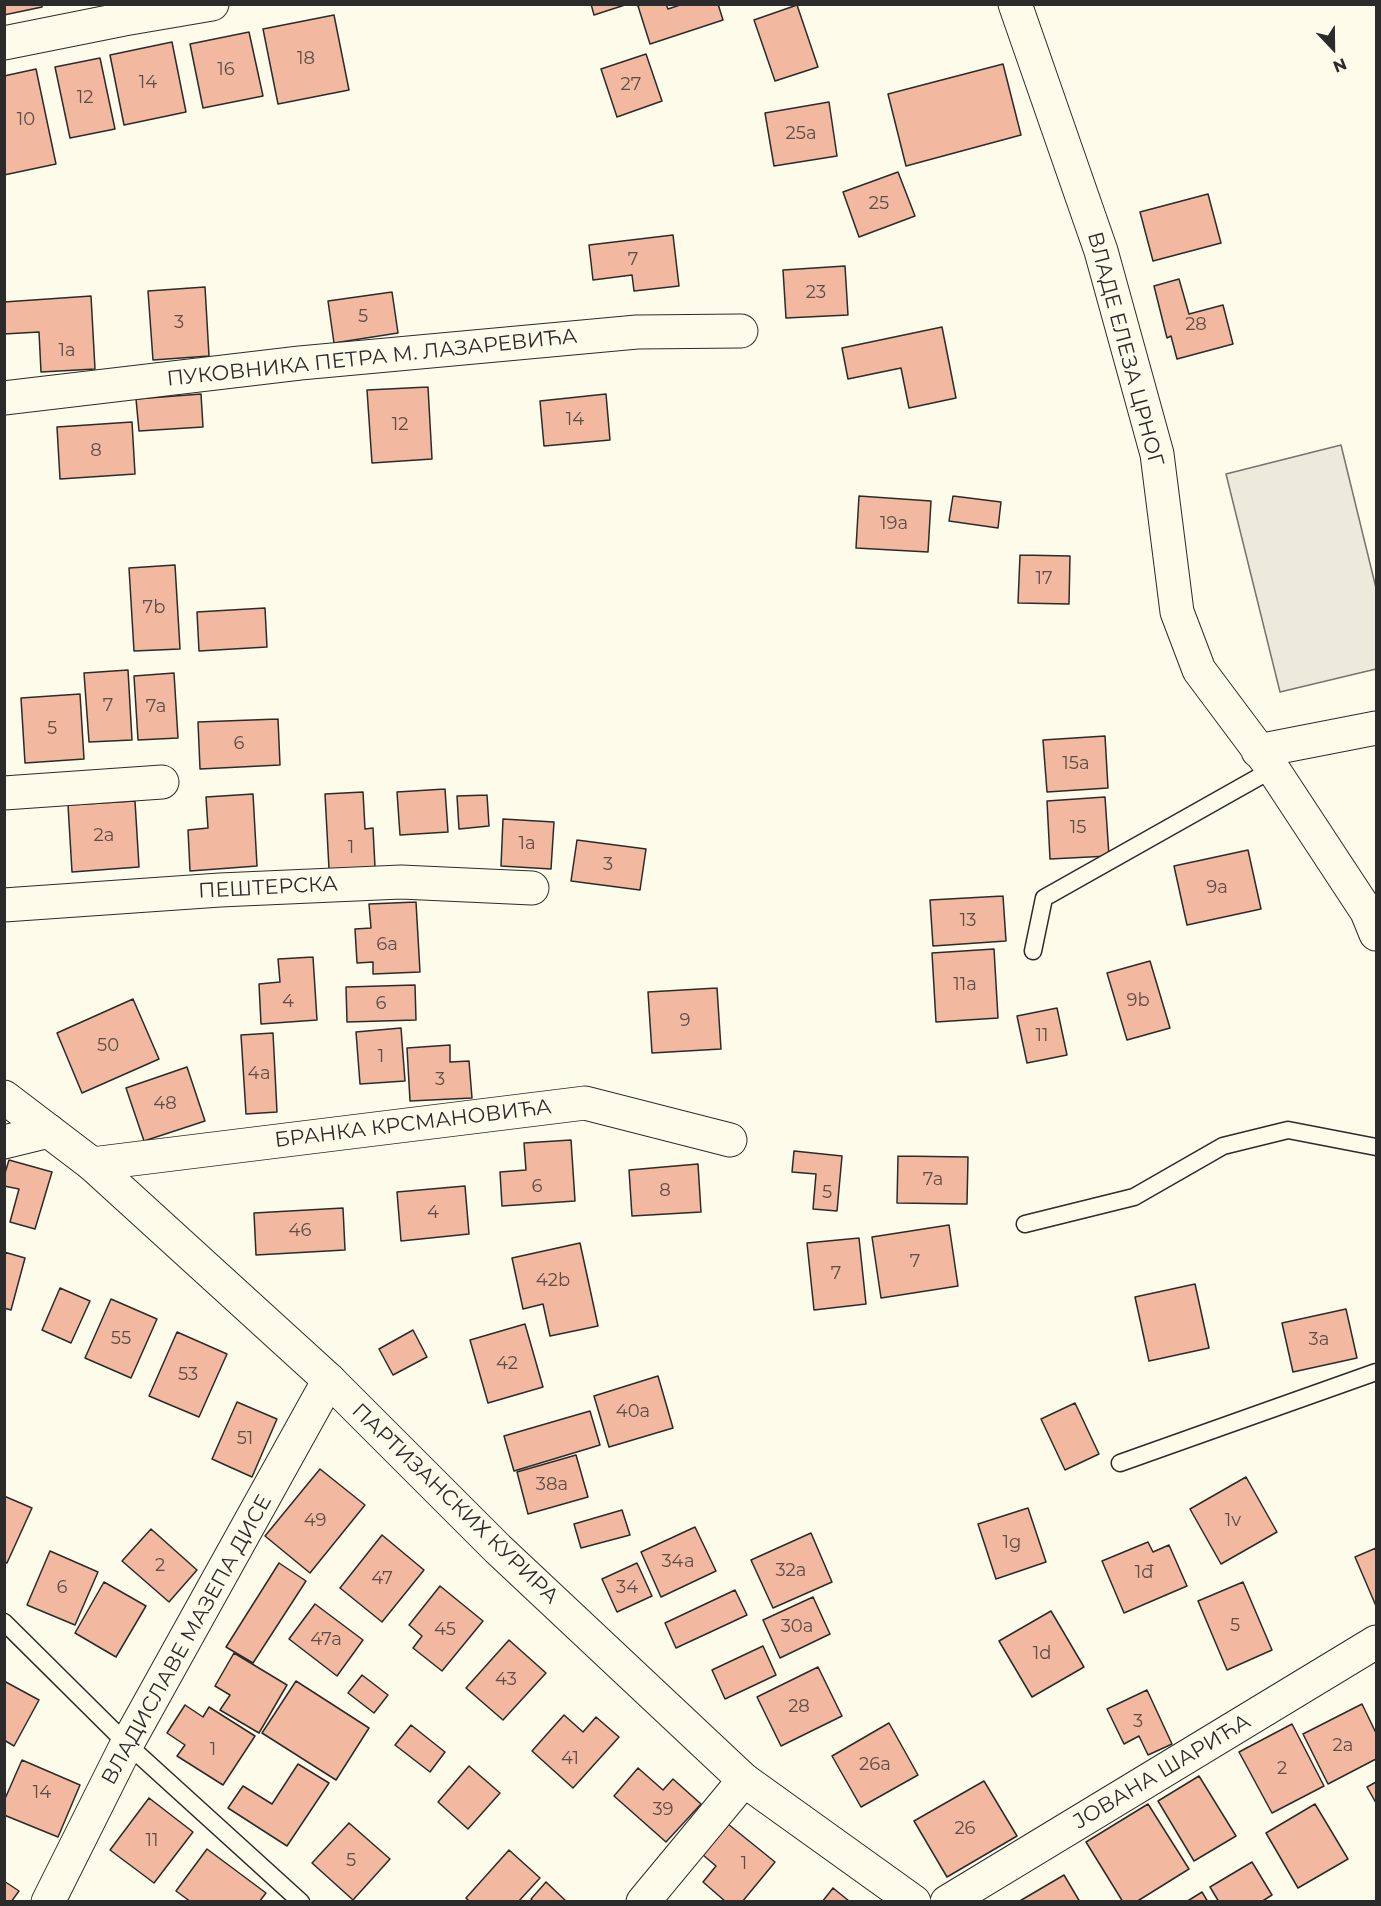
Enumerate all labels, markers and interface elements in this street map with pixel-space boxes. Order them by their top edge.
north arrow [1303,18,1363,78]
house number: 18 [297,48,315,70]
text: N [1330,54,1349,76]
house number: 16 [217,59,235,81]
house number: 14 [139,72,157,94]
house number: 27 [621,74,641,96]
house number: 12 [77,87,93,109]
house number: 10 [17,109,35,131]
house number: 25a [785,123,817,145]
house number: 25 [869,193,889,215]
street label: ВЛАДЕ ЕЛЕЗА ЦРНОГ [1082,229,1168,469]
house number: 7 [628,249,638,271]
house number: 23 [806,282,826,304]
house number: 5 [358,306,368,328]
house number: 3 [174,312,184,334]
house number: 28 [1185,314,1207,336]
street label: ПУКОВНИКА ПЕТРА М. ЛАЗАРЕВИЋА [166,324,578,392]
house number: 1a [58,340,76,362]
house number: 14 [566,409,584,431]
house number: 12 [392,414,408,436]
house number: 8 [90,440,102,462]
house number: 19a [880,513,908,535]
house number: 17 [1035,568,1053,590]
house number: 7b [143,597,165,619]
house number: 7 [103,695,113,717]
house number: 7a [146,696,166,718]
house number: 5 [47,718,57,740]
house number: 6 [234,733,244,755]
house number: 15a [1062,753,1090,775]
house number: 15 [1070,817,1086,839]
house number: 2a [94,825,114,847]
house number: 1a [518,833,536,855]
house number: 1 [348,837,354,859]
house number: 3 [603,854,613,876]
street label: ПЕШТЕРСКА [197,872,339,904]
house number: 9a [1206,877,1228,899]
house number: 13 [960,910,976,932]
house number: 6a [376,934,398,956]
house number: 11a [953,974,977,996]
house number: 9b [1126,990,1150,1012]
house number: 4 [282,991,294,1013]
house number: 6 [376,993,386,1015]
house number: 9 [680,1010,690,1032]
house number: 11 [1036,1025,1048,1047]
house number: 50 [97,1035,119,1057]
house number: 1 [378,1046,384,1068]
house number: 4a [247,1063,271,1085]
house number: 3 [435,1069,445,1091]
house number: 48 [153,1093,177,1115]
street label: БРАНКА КРСМАНОВИЋА [273,1095,553,1153]
house number: 7a [923,1169,943,1191]
house number: 6 [532,1176,542,1198]
house number: 8 [659,1180,671,1202]
house number: 5 [822,1182,832,1204]
house number: 4 [427,1202,439,1224]
house number: 46 [289,1220,311,1242]
house number: 7 [910,1251,920,1273]
house number: 7 [831,1263,841,1285]
house number: 42b [536,1270,570,1292]
house number: 55 [111,1328,131,1350]
house number: 3a [1309,1329,1329,1351]
house number: 42 [496,1353,518,1375]
house number: 53 [178,1364,198,1386]
street label: ПАРТИЗАНСКИХ КУРИРА [346,1398,564,1610]
house number: 40a [616,1401,650,1423]
house number: 51 [237,1428,253,1450]
house number: 38a [536,1474,568,1496]
street label: ВЛАДИСЛАВЕ МАЗЕПА ДИСЕ [97,1491,277,1789]
house number: 49 [304,1510,326,1532]
house number: 1v [1225,1510,1241,1532]
house number: 1g [1003,1532,1021,1554]
house number: 34a [661,1551,695,1573]
house number: 2 [155,1555,165,1577]
house number: 32a [776,1560,806,1582]
house number: 1đ [1135,1562,1153,1584]
house number: 47 [371,1568,393,1590]
house number: 6 [57,1577,67,1599]
house number: 34 [616,1577,638,1599]
house number: 5 [1230,1615,1240,1637]
house number: 30a [781,1616,813,1638]
house number: 45 [434,1619,456,1641]
house number: 47a [310,1629,342,1651]
house number: 1d [1033,1643,1051,1665]
house number: 43 [495,1669,517,1691]
house number: 28 [788,1696,810,1718]
street label: ЈОВАНА ШАРИЋА [1069,1709,1255,1835]
house number: 3 [1133,1711,1143,1733]
house number: 2a [1333,1735,1353,1757]
house number: 1 [210,1739,216,1761]
house number: 41 [561,1748,579,1770]
house number: 26a [859,1754,891,1776]
house number: 2 [1277,1758,1287,1780]
house number: 14 [33,1782,51,1804]
house number: 39 [652,1799,674,1821]
house number: 26 [954,1818,976,1840]
house number: 11 [146,1830,158,1852]
house number: 5 [346,1850,356,1872]
house number: 1 [741,1853,747,1875]

